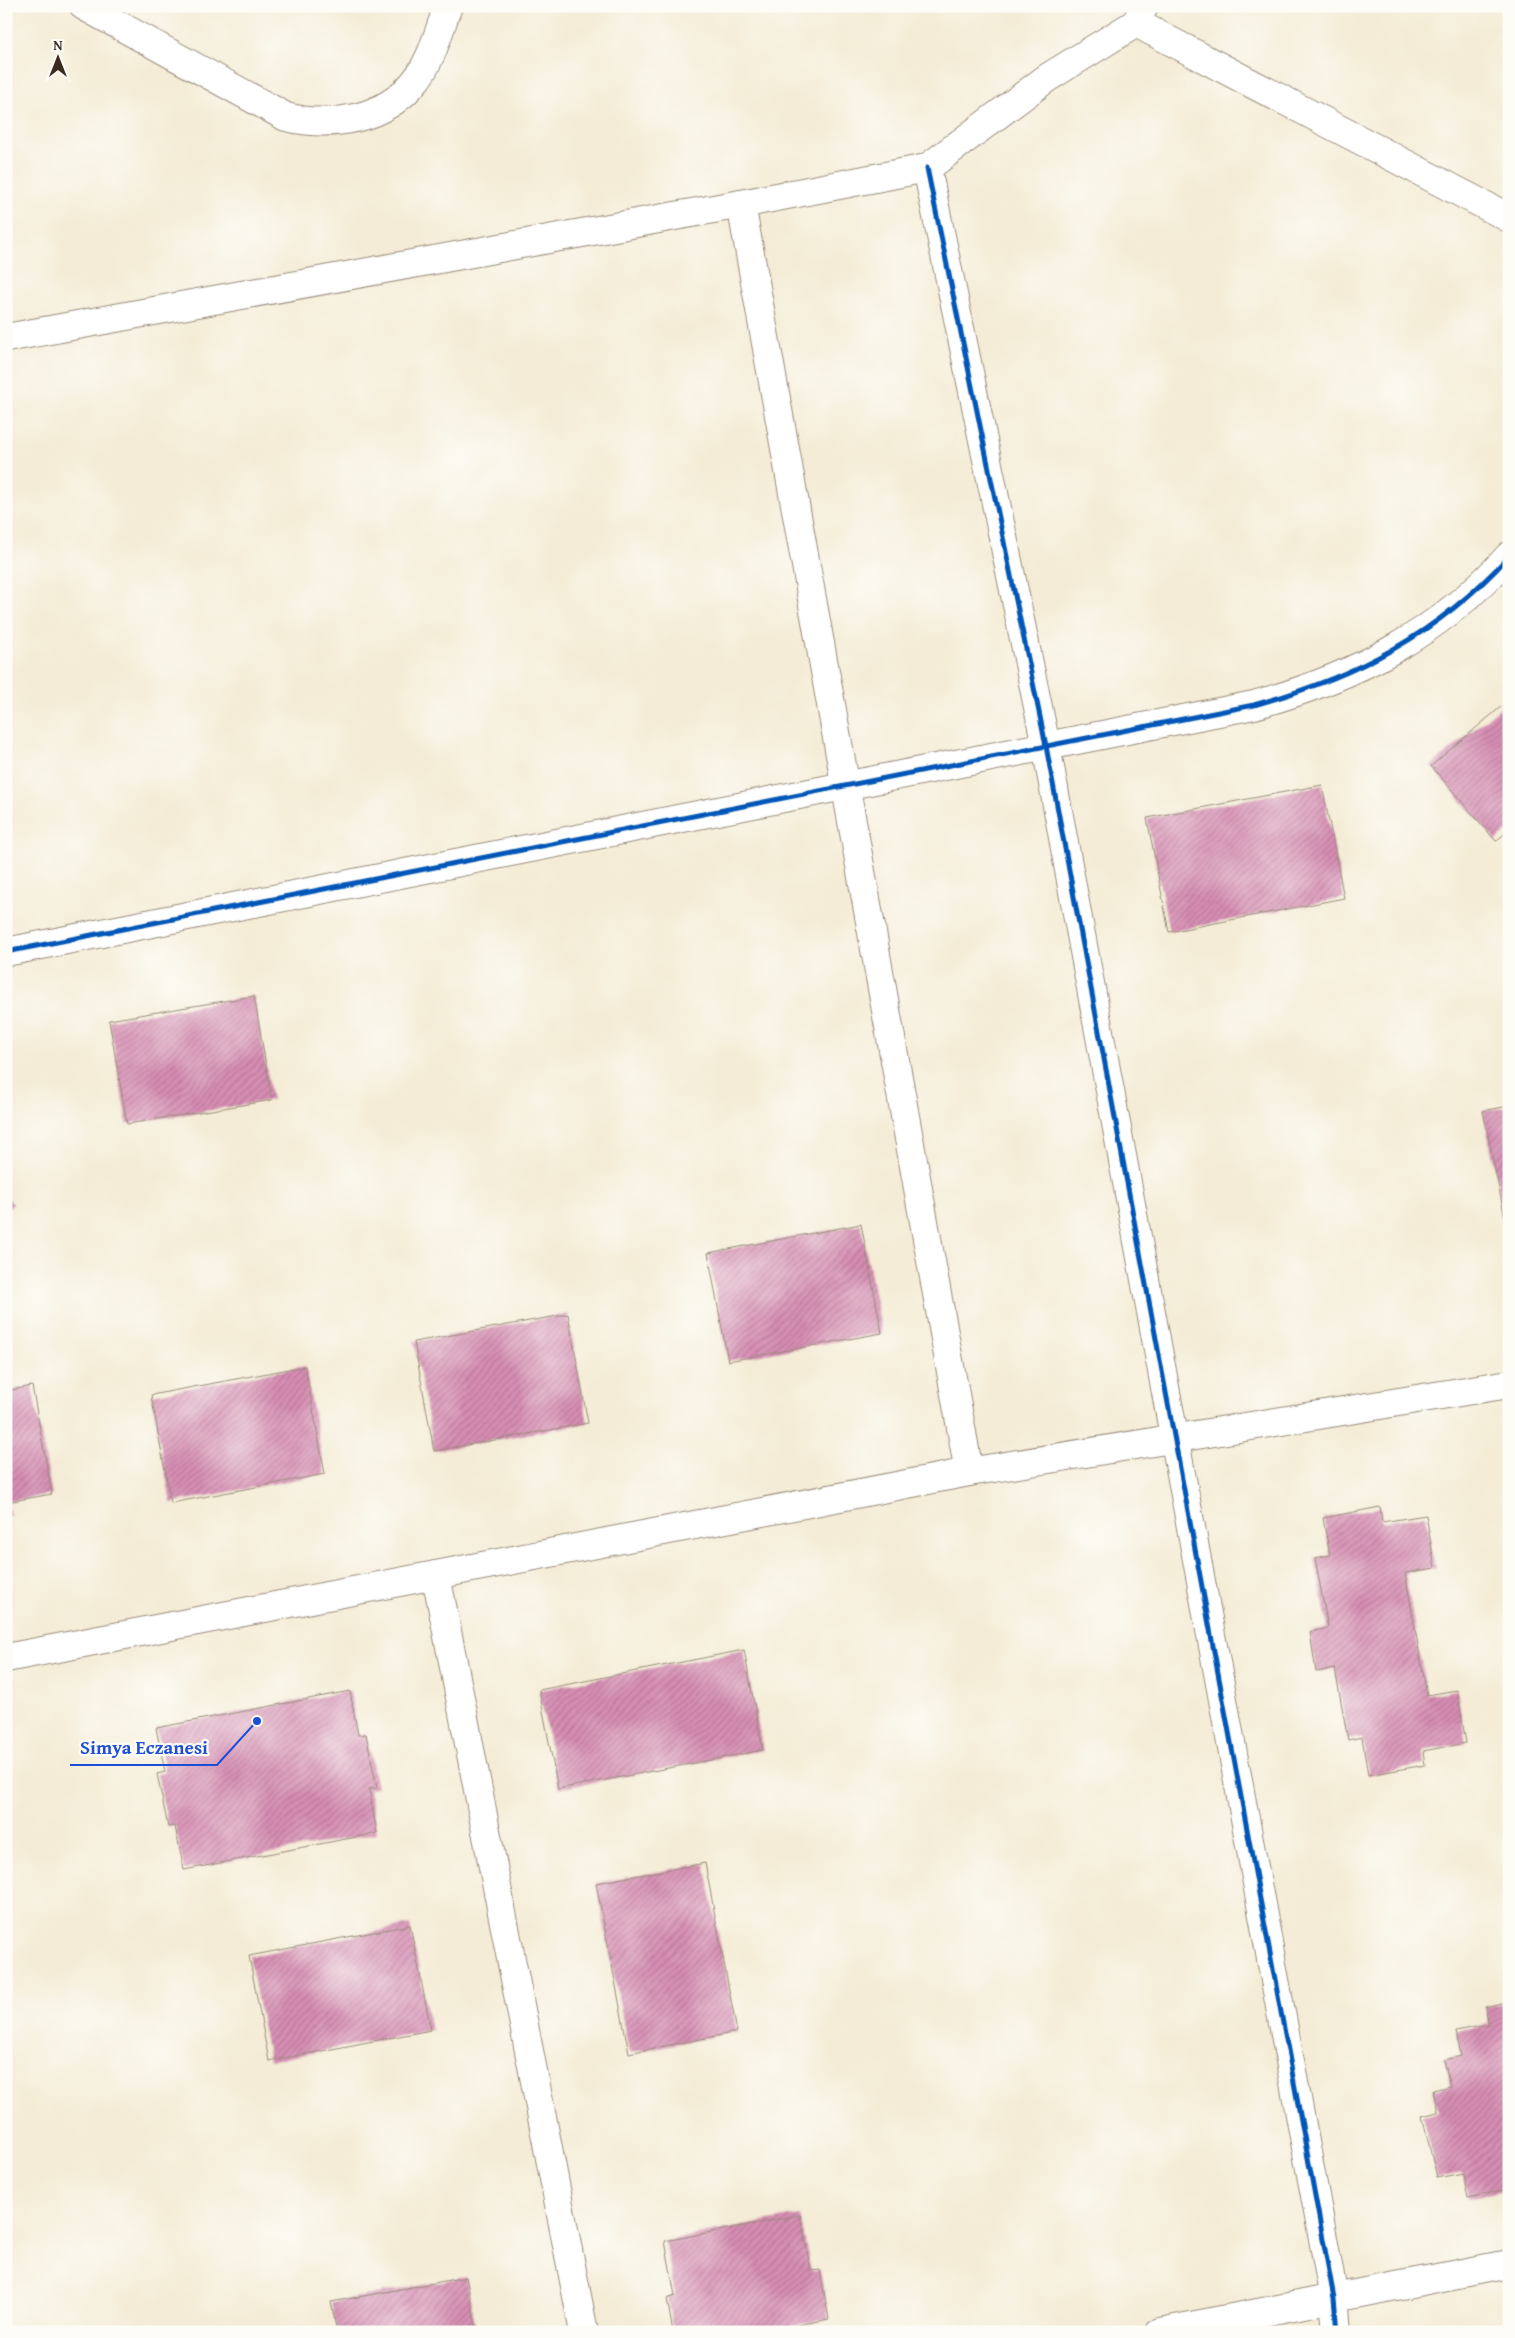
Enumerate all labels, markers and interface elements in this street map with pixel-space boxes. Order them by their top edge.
north arrow [32,32,82,82]
text: N [53,35,63,55]
callout: Simya Eczanesi [70,1731,217,1765]
text: Simya Eczanesi [80,1733,208,1761]

